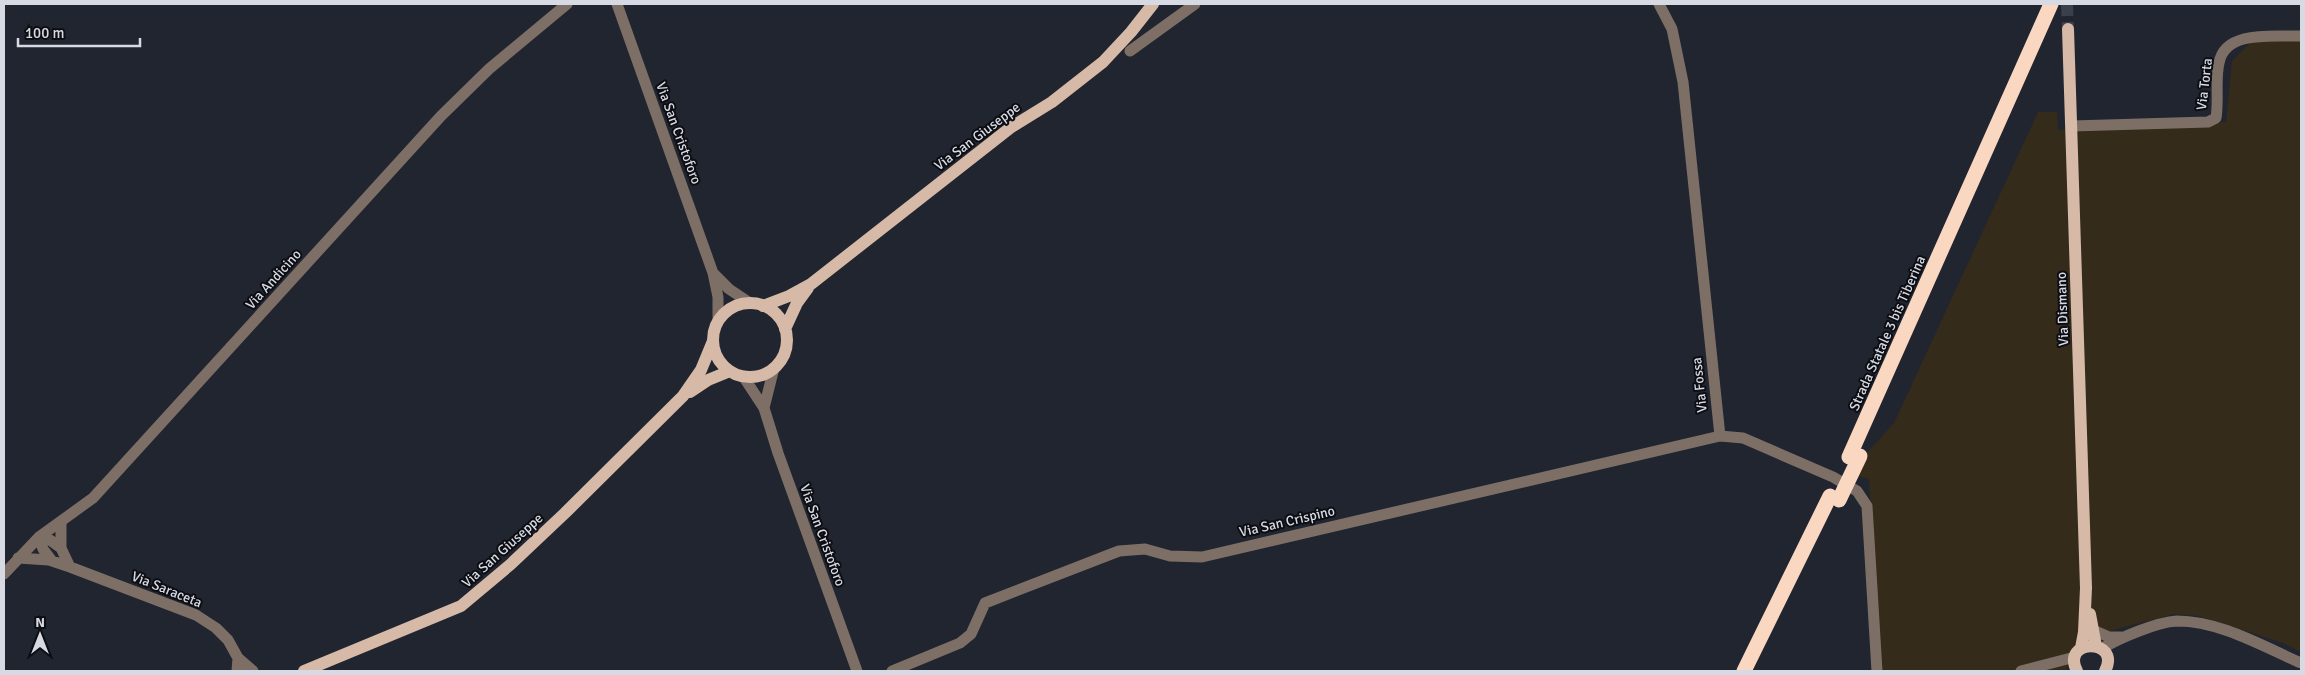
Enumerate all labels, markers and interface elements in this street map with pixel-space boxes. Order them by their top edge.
scale bar [18,15,140,47]
text: 100 m [25,24,65,42]
street label: Via Torta [2193,57,2216,111]
street label: Via San Cristoforo [652,80,705,187]
street label: Via San Giuseppe [931,99,1024,174]
street label: Via Andicino [242,246,305,313]
street label: Strada Statale 3 bis Tiberina [1846,253,1929,413]
street label: Via Dismano [2053,272,2072,346]
street label: Via Fossa [1688,356,1711,413]
street label: Via San Cristoforo [796,482,849,589]
street label: Via San Crispino [1238,502,1337,541]
street label: Via San Giuseppe [458,510,546,591]
street label: Via Saraceta [129,568,205,611]
north arrow [15,610,65,660]
text: N [35,614,45,631]

